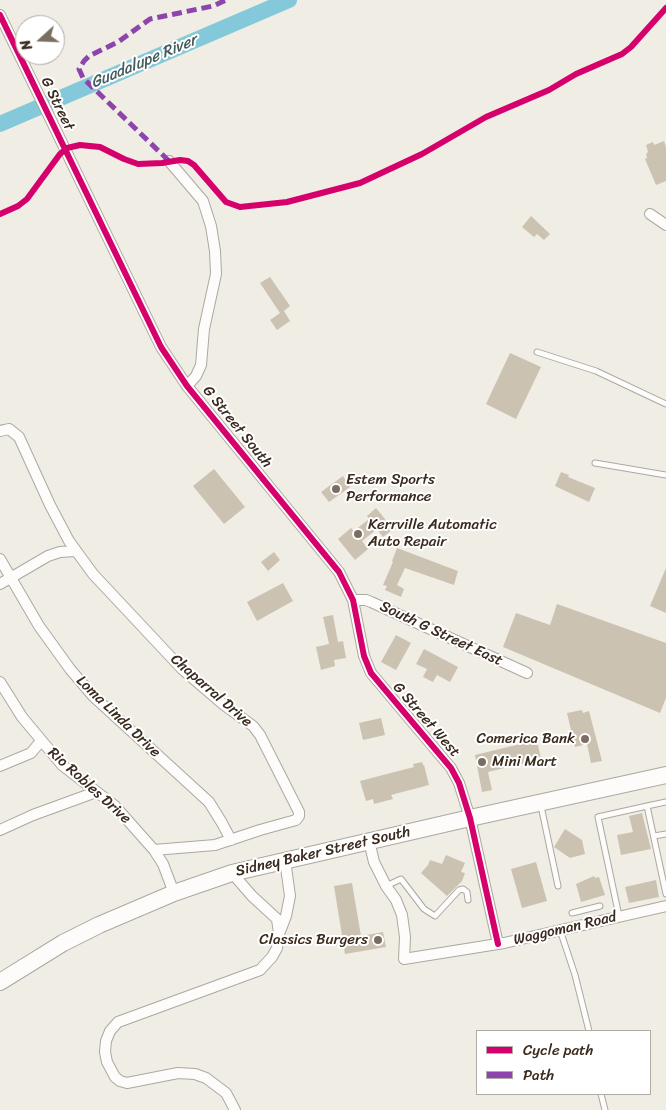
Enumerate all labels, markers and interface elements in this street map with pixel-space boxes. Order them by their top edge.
north arrow [15,15,65,65]
water label: Guadalupe River [88,31,200,93]
text: N [13,36,40,54]
street label: G Street [36,75,78,133]
street label: G Street South [198,382,276,472]
place label: Estem Sports Performance [346,471,435,506]
marker: Estem Sports Performance [330,483,342,495]
place label: Kerrville Automatic Auto Repair [368,516,497,551]
marker: Kerrville Automatic Auto Repair [352,528,364,540]
street label: South G Street East [377,598,505,670]
street label: Chaparral Drive [167,651,255,731]
street label: Loma Linda Drive [72,672,164,762]
street label: G Street West [389,679,463,761]
place label: Comerica Bank [477,730,575,748]
marker: Comerica Bank [579,733,591,745]
street label: Rio Robles Drive [44,744,134,828]
place label: Mini Mart [492,753,557,771]
marker: Mini Mart [476,756,488,768]
street label: Sidney Baker Street South [234,823,412,881]
street label: Waggoman Road [512,908,618,950]
place label: Classics Burgers [259,931,368,949]
marker: Classics Burgers [372,934,384,946]
legend [476,1030,651,1095]
text: Cycle path [523,1037,593,1063]
text: Path [523,1062,554,1088]

